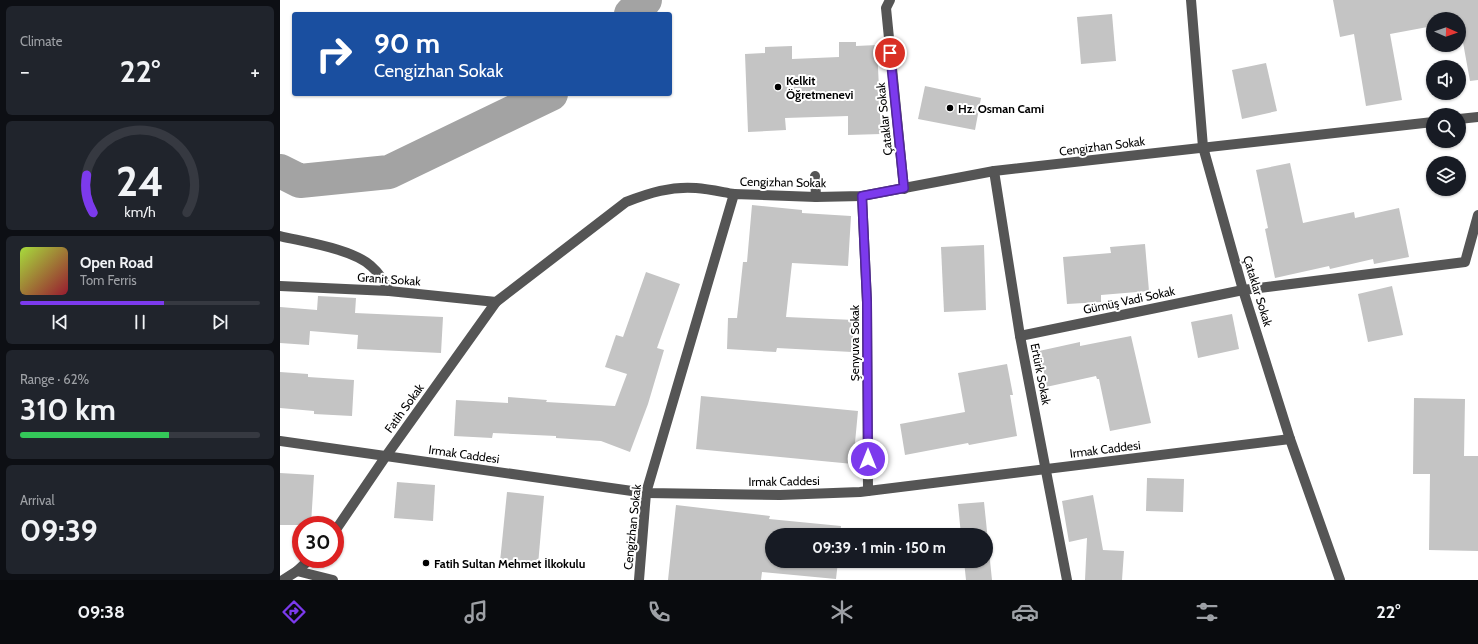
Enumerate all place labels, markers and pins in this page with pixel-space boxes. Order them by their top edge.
pin [873,36,907,70]
place label: Kelkit Öğretmenevi [786,73,854,102]
marker: Kelkit Öğretmenevi [773,82,783,92]
place label: Hz. Osman Cami [958,101,1044,116]
marker: Hz. Osman Cami [945,103,955,113]
place label: Fatih Sultan Mehmet İlkokulu [434,556,585,571]
marker: Fatih Sultan Mehmet İlkokulu [421,558,431,568]

